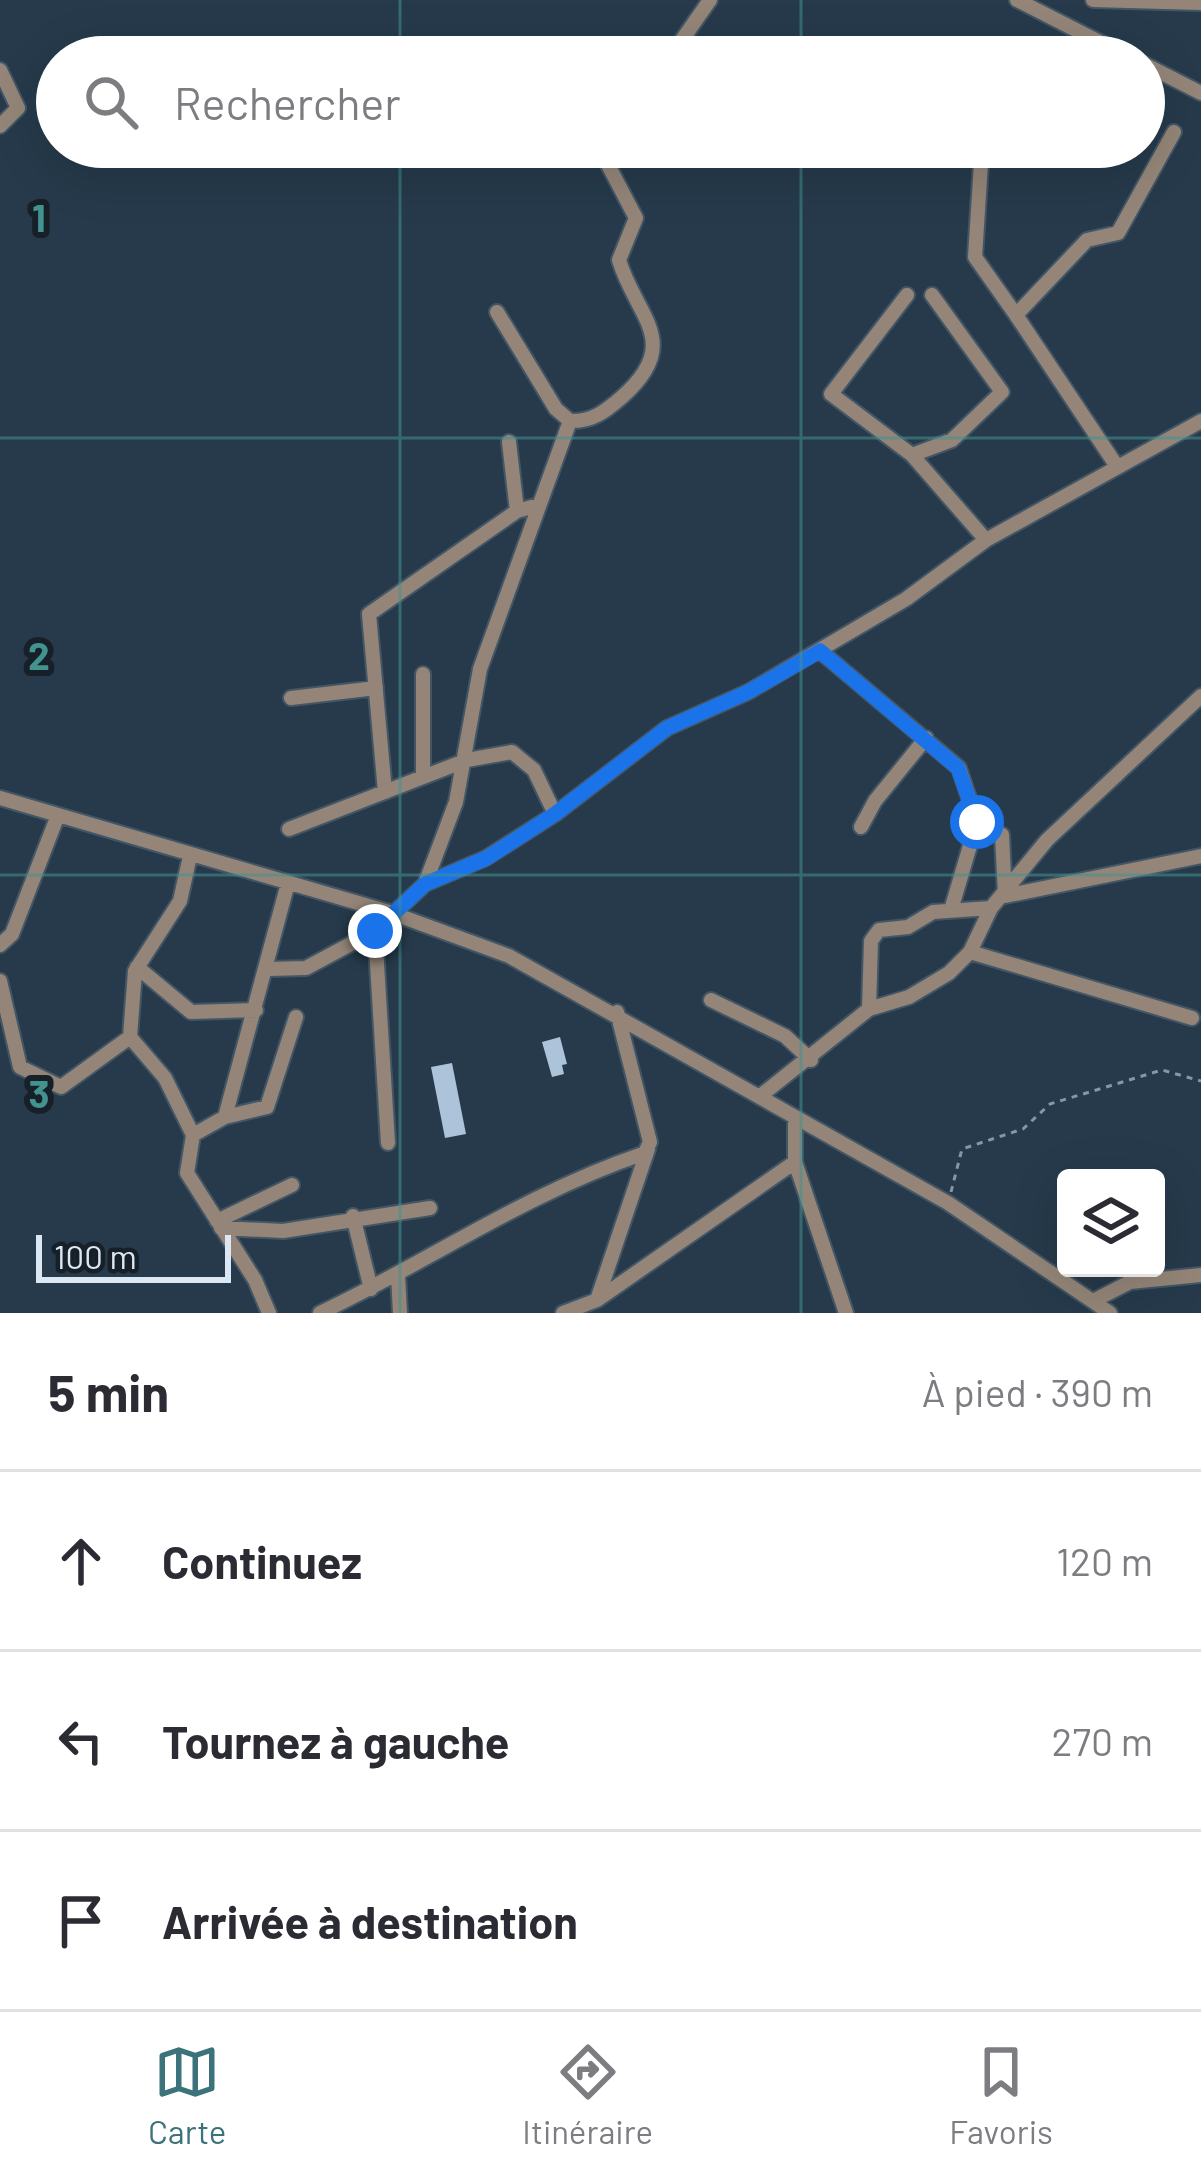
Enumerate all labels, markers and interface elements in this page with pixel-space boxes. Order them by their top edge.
search box [36,36,1165,168]
icon: search [78,69,144,135]
text: Rechercher [174,75,401,129]
text: 1 [32,193,46,240]
text: 2 [28,631,50,678]
route start [950,795,1004,849]
route end [348,904,402,958]
text: 3 [28,1069,50,1116]
map controls [1057,1169,1165,1277]
button: layers [1057,1169,1165,1277]
scale bar [36,1229,231,1282]
text: 100 m [54,1236,137,1276]
text: 5 min [48,1361,169,1422]
text: À pied · 390 m [922,1368,1153,1415]
icon: ahead [48,1528,114,1594]
text: Continuez [162,1534,362,1588]
text: 120 m [1056,1537,1153,1584]
icon: left [48,1708,114,1774]
text: Tournez à gauche [162,1714,509,1768]
text: 270 m [1052,1717,1153,1764]
icon: arrive [48,1888,114,1954]
text: Arrivée à destination [162,1894,578,1948]
tab: Carte [148,2039,226,2151]
tab: Itinéraire [522,2039,653,2151]
tab: Favoris [949,2039,1053,2151]

